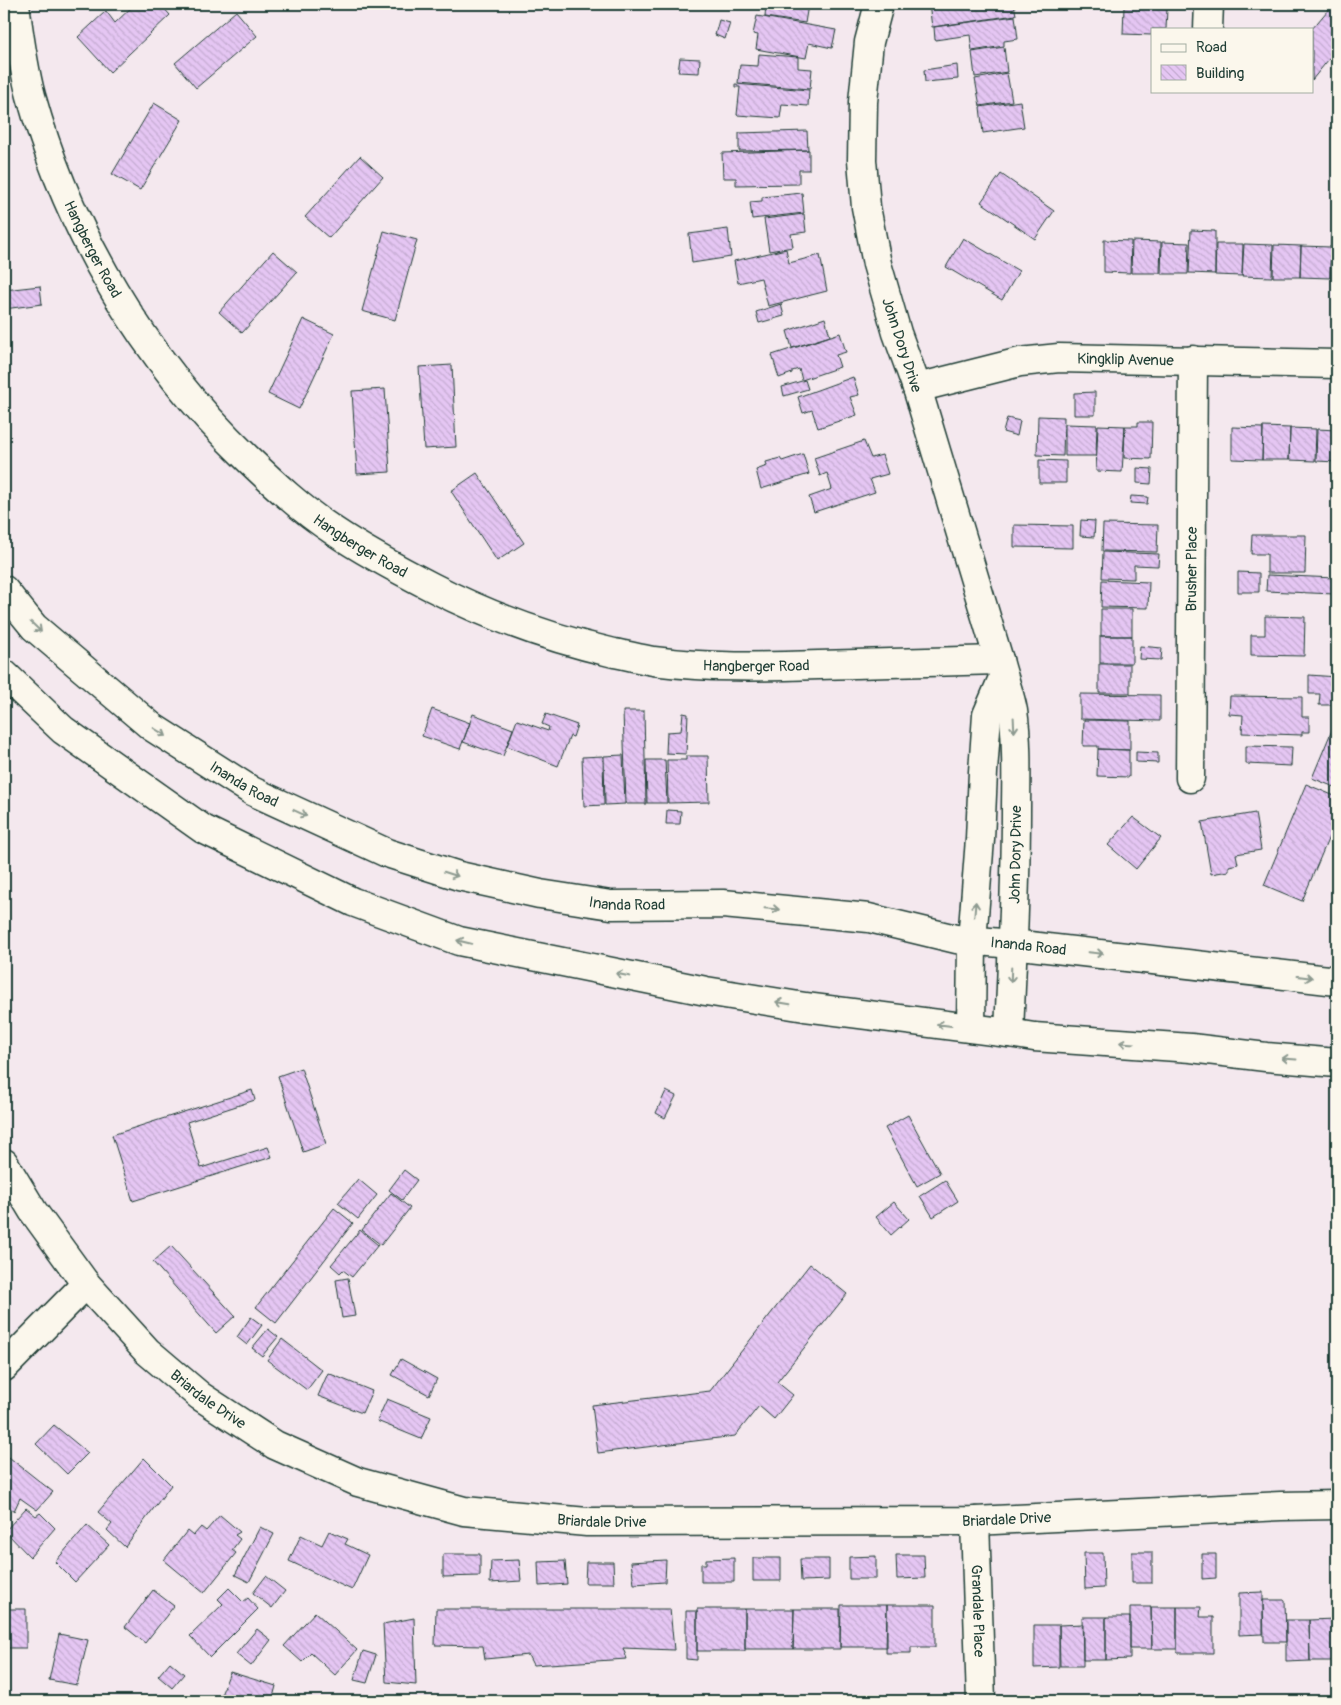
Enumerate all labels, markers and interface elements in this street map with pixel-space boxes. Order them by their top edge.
legend [1151,28,1314,92]
text: Road [1196,38,1227,57]
text: Building [1196,64,1244,83]
street label: Hangberger Road [59,198,125,302]
street label: John Dory Drive [877,295,926,396]
street label: Kingklip Avenue [1077,349,1175,370]
street label: Hangberger Road [309,510,410,582]
street label: Brusher Place [1182,526,1202,612]
one-way arrow [29,621,42,633]
street label: Hangberger Road [702,656,810,676]
one-way arrow [1009,717,1018,733]
one-way arrow [152,727,166,737]
street label: Inanda Road [206,757,281,812]
street label: John Dory Drive [1005,805,1026,904]
one-way arrow [292,809,307,818]
one-way arrow [442,869,458,879]
street label: Inanda Road [587,893,665,915]
one-way arrow [970,901,980,917]
one-way arrow [763,904,779,914]
street label: Inanda Road [990,933,1068,960]
one-way arrow [456,937,472,946]
one-way arrow [1087,948,1103,958]
one-way arrow [1007,967,1016,983]
one-way arrow [615,970,631,979]
one-way arrow [1297,972,1313,982]
one-way arrow [775,998,791,1008]
one-way arrow [936,1020,952,1030]
one-way arrow [1119,1039,1135,1048]
one-way arrow [1281,1055,1297,1064]
street label: Briardale Drive [166,1366,250,1434]
street label: Briardale Drive [962,1508,1052,1531]
street label: Briardale Drive [556,1510,647,1532]
street label: Grandale Place [966,1564,989,1658]

